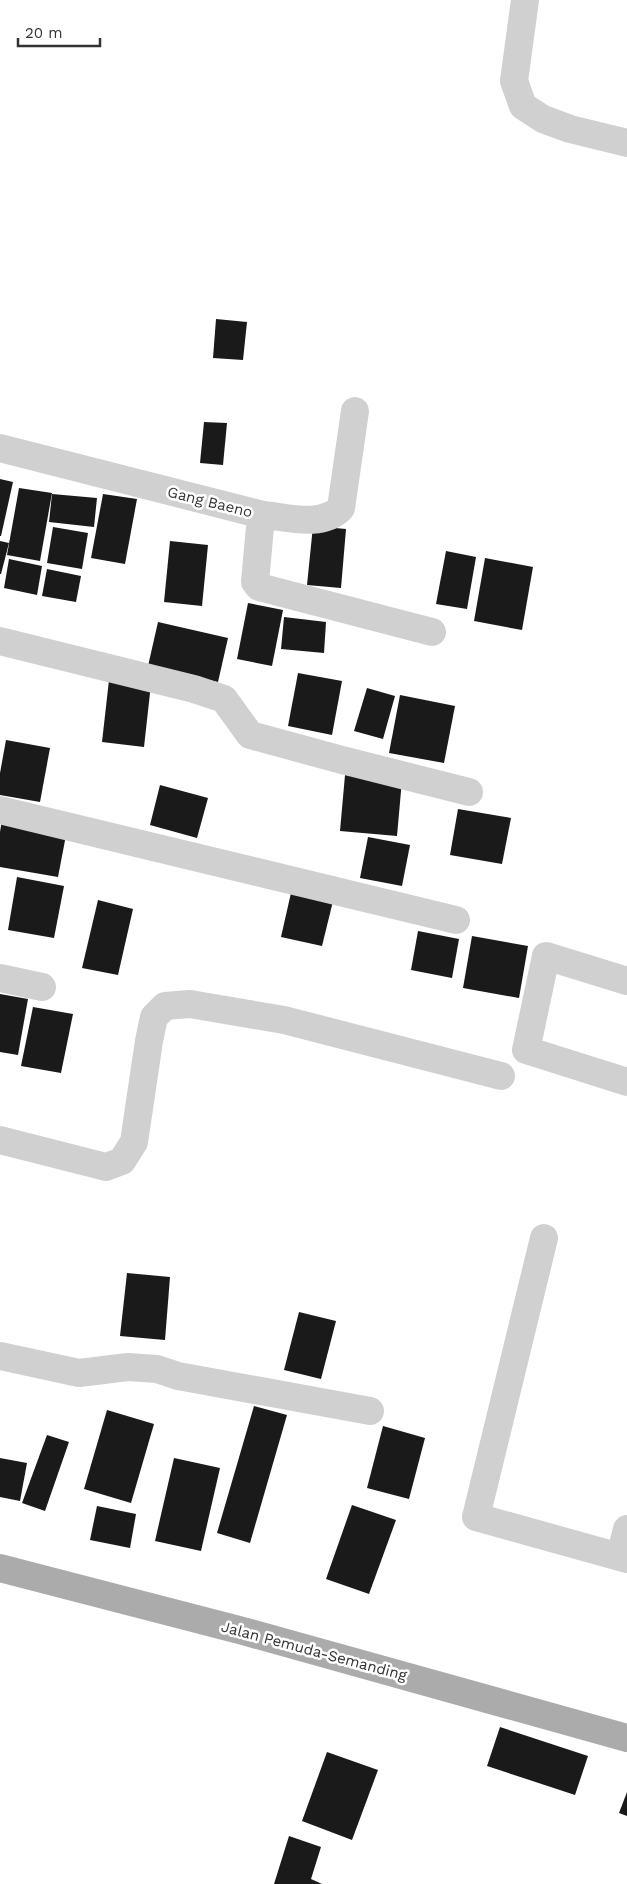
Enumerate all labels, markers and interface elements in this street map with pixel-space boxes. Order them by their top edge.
scale bar [18,15,100,47]
text: 20 m [25,24,63,42]
street label: Gang Baeno [166,483,254,521]
street label: Jalan Pemuda-Semanding [219,1618,409,1684]

